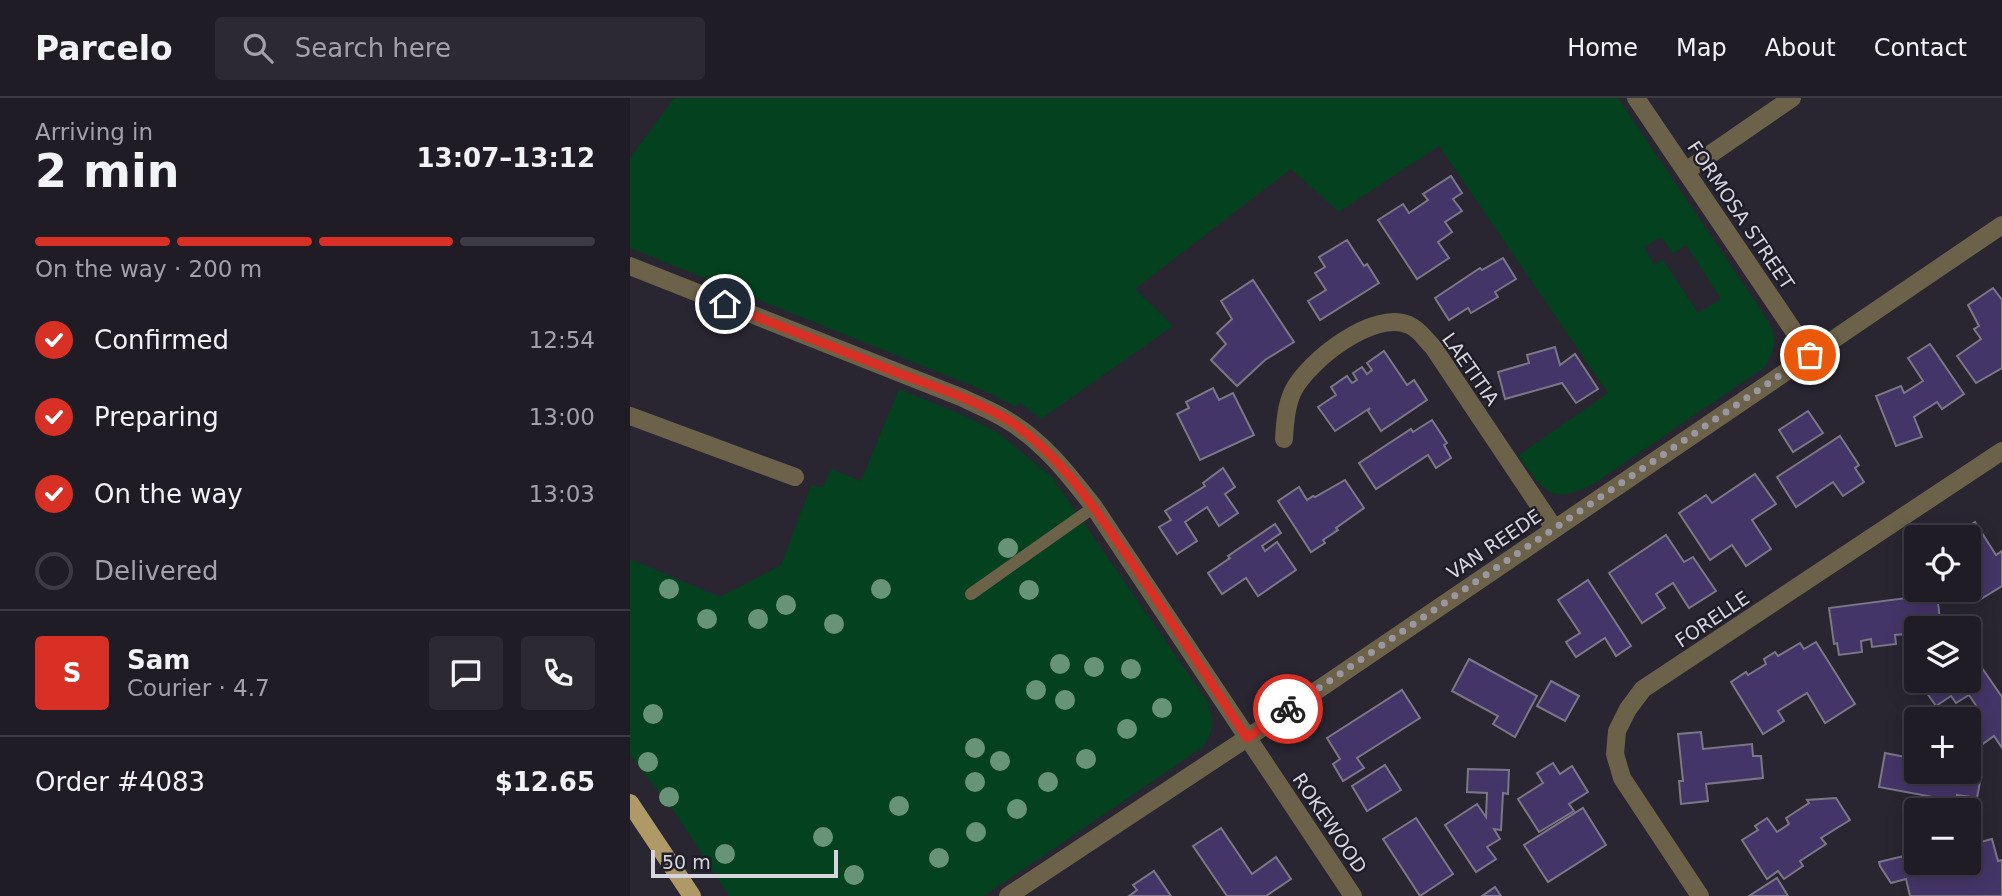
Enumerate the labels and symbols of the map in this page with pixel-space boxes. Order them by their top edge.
street label: FORMOSA STREET [1683,137,1799,294]
pin [695,274,755,334]
pin [1780,325,1840,385]
street label: LAETITIA [1438,329,1504,409]
street label: VAN REEDE [1443,504,1545,584]
street label: FORELLE [1671,586,1753,652]
courier [1253,674,1323,744]
street label: ROKEWOOD [1288,769,1372,877]
scale bar [651,847,838,879]

